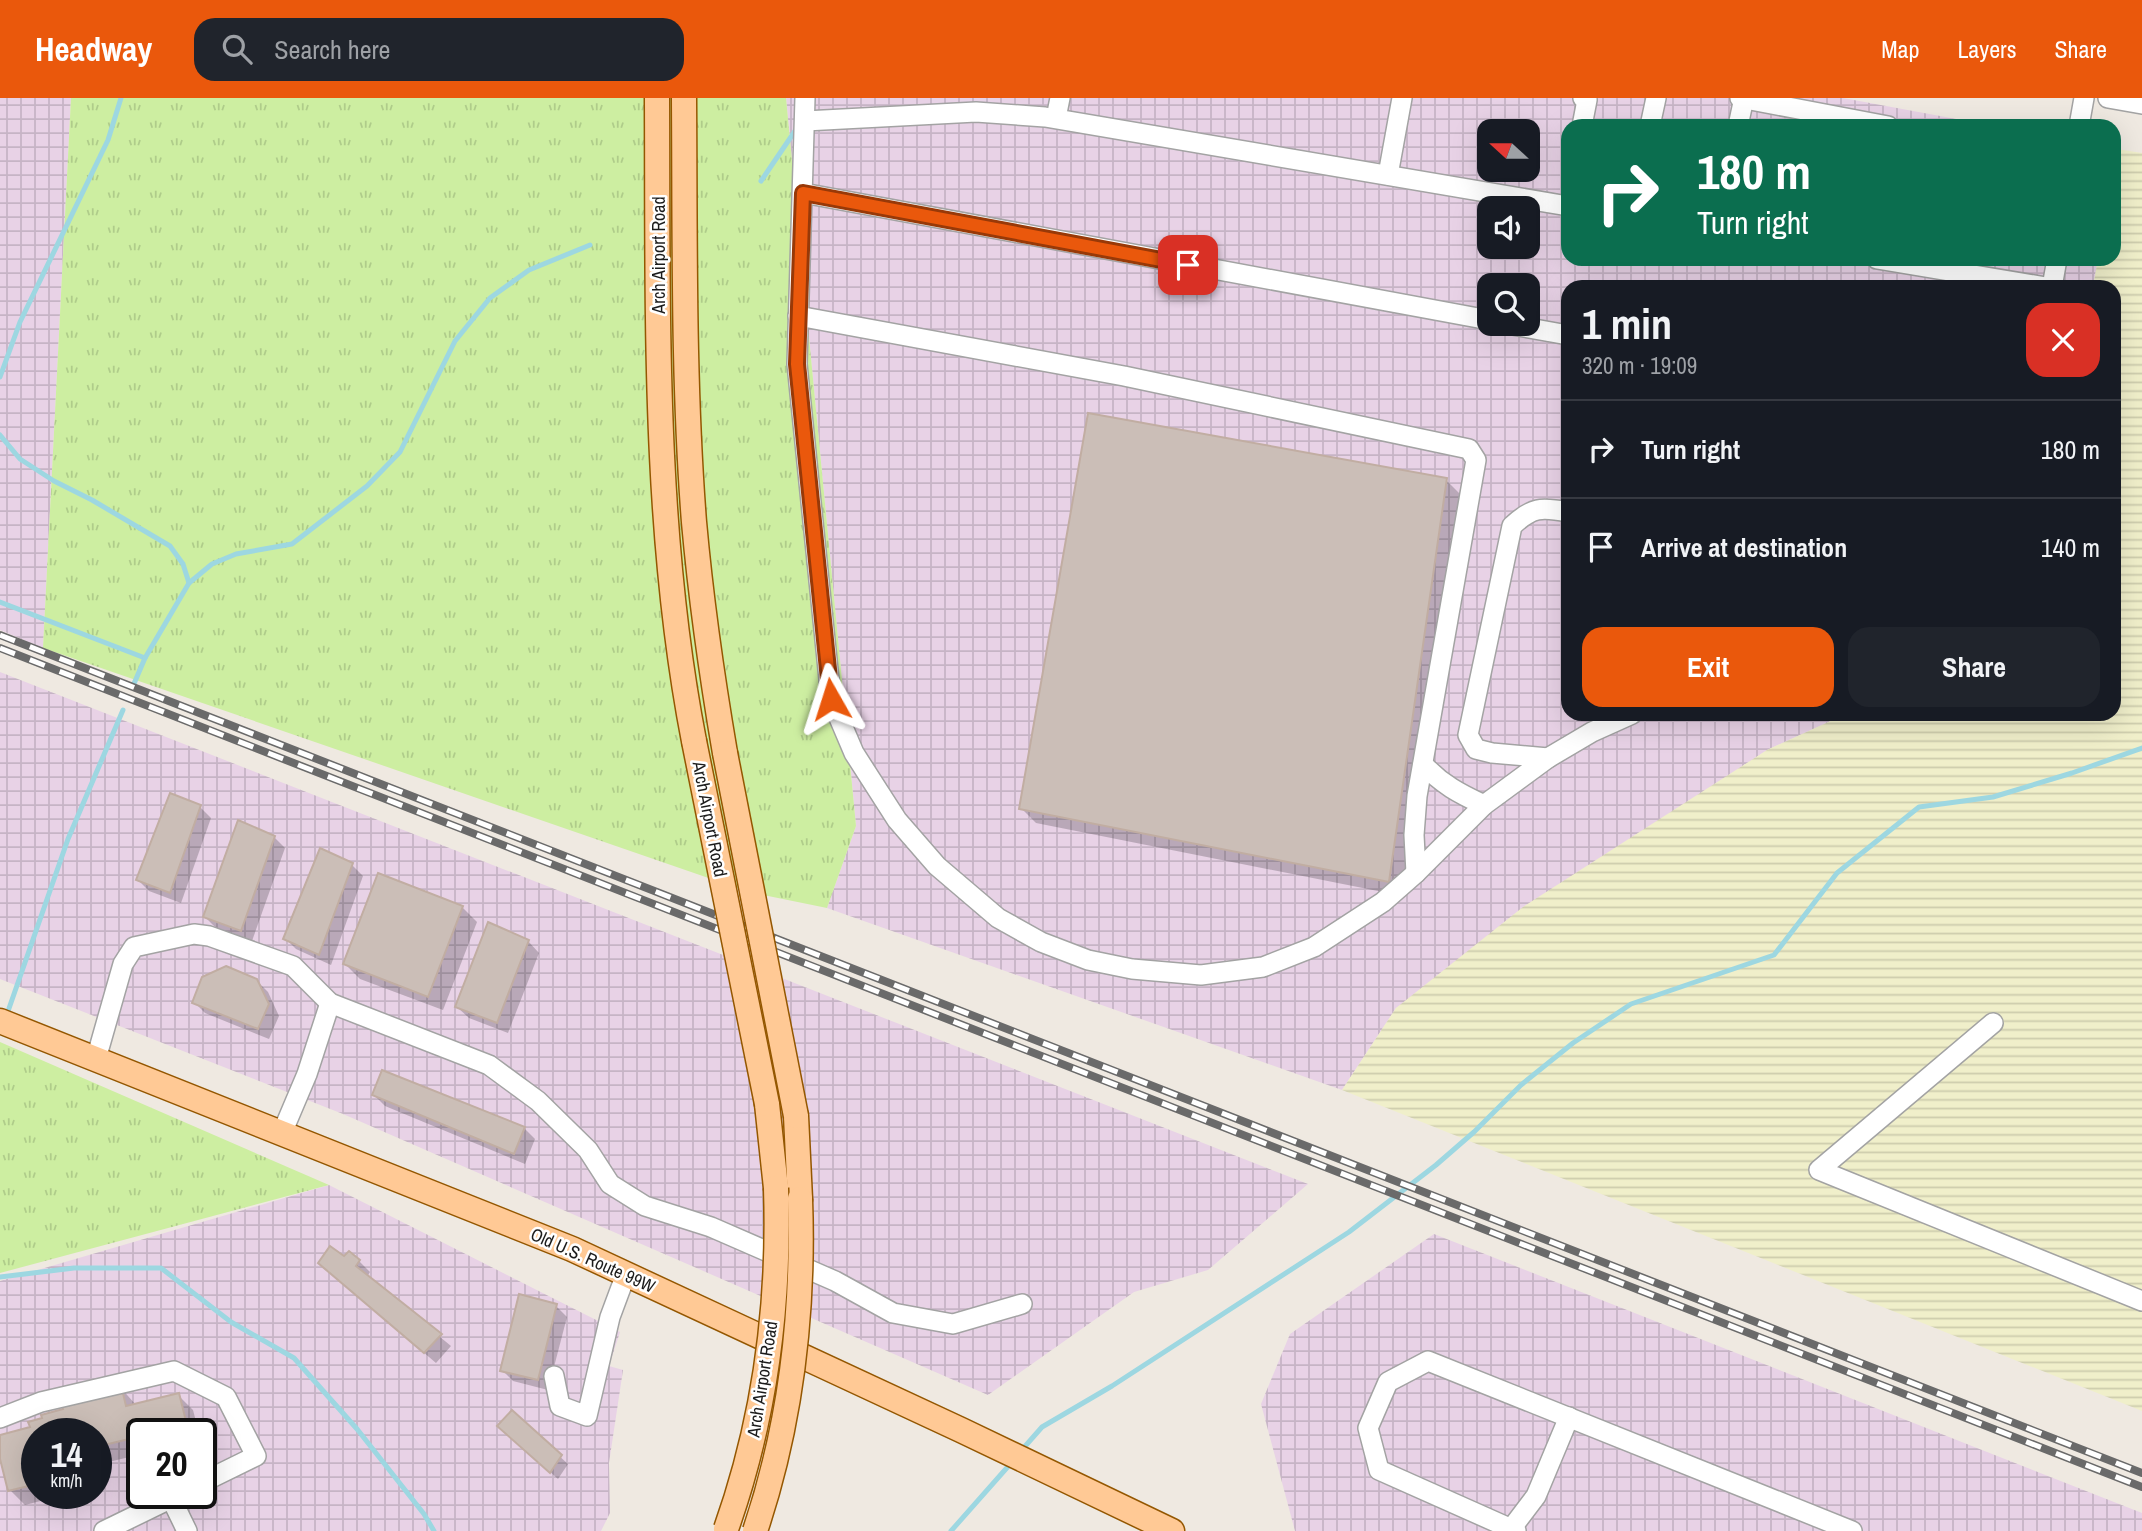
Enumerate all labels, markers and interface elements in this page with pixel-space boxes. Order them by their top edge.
search box [194,18,684,81]
text: Headway [35,27,152,71]
icon: search [218,30,256,68]
text: Search here [274,32,390,67]
text: Map [1881,33,1919,65]
text: Layers [1957,33,2016,65]
text: Share [2054,33,2107,65]
north arrow [1477,119,1540,182]
map controls [1477,119,1540,336]
text: 180 m [1697,138,1811,204]
icon: right [1582,147,1673,238]
street label: Arch Airport Road [646,196,671,315]
button: sound [1477,196,1540,259]
text: Turn right [1697,201,1809,244]
pin [1158,235,1218,295]
icon: arrive [1169,246,1207,284]
button: search [1477,273,1540,336]
text: 1 min [1582,296,1672,352]
button: close [2026,303,2100,377]
text: 320 m · 19:09 [1582,350,1697,381]
icon: right [1582,430,1620,468]
text: Turn right [1641,432,1740,467]
text: 180 m [2041,432,2100,467]
icon: arrive [1582,528,1620,566]
text: Arrive at destination [1641,530,1847,565]
text: 140 m [2041,530,2100,565]
button: Exit [1582,627,1834,707]
button: Share [1848,627,2100,707]
position arrow [794,662,868,736]
street label: Arch Airport Road [686,758,733,879]
street label: Old U.S. Route 99W [527,1221,659,1299]
street label: Arch Airport Road [740,1319,784,1440]
speed limit sign: 20 [126,1418,217,1509]
text: 14 [51,1431,82,1478]
text: km/h [51,1468,83,1493]

